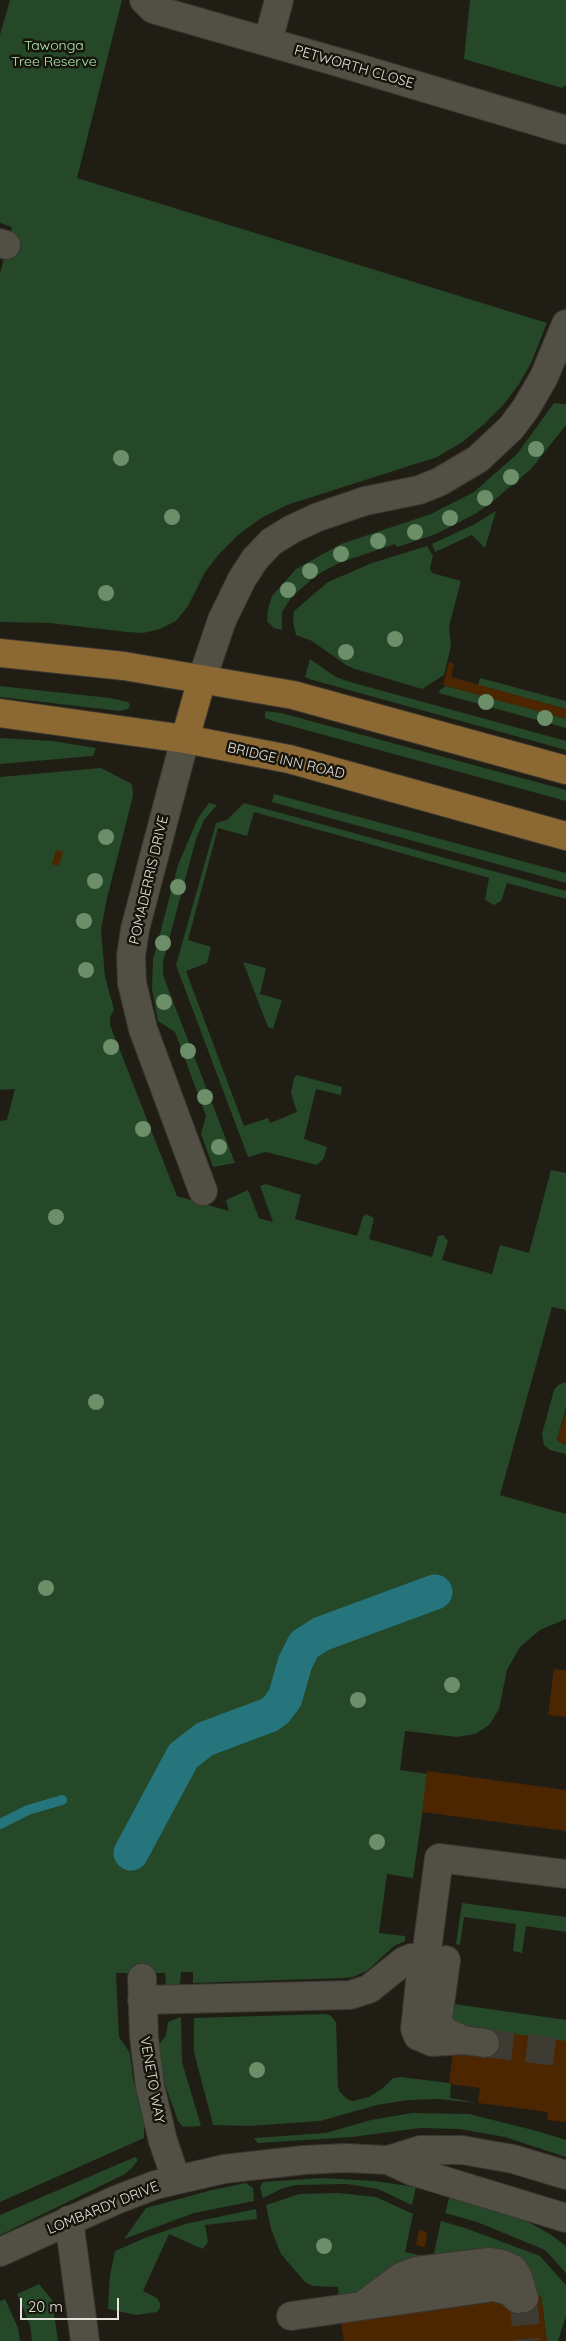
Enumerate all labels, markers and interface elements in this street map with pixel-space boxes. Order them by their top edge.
park label: Tawonga Tree Reserve [11,38,97,70]
street label: PETWORTH CLOSE [292,42,416,92]
street label: BRIDGE INN ROAD [226,739,346,783]
street label: POMADERRIS DRIVE [126,814,172,946]
street label: VENETO WAY [136,2035,168,2125]
street label: LOMBARDY DRIVE [45,2178,161,2238]
scale bar [22,2288,121,2320]
text: 20 m [28,2297,63,2316]

